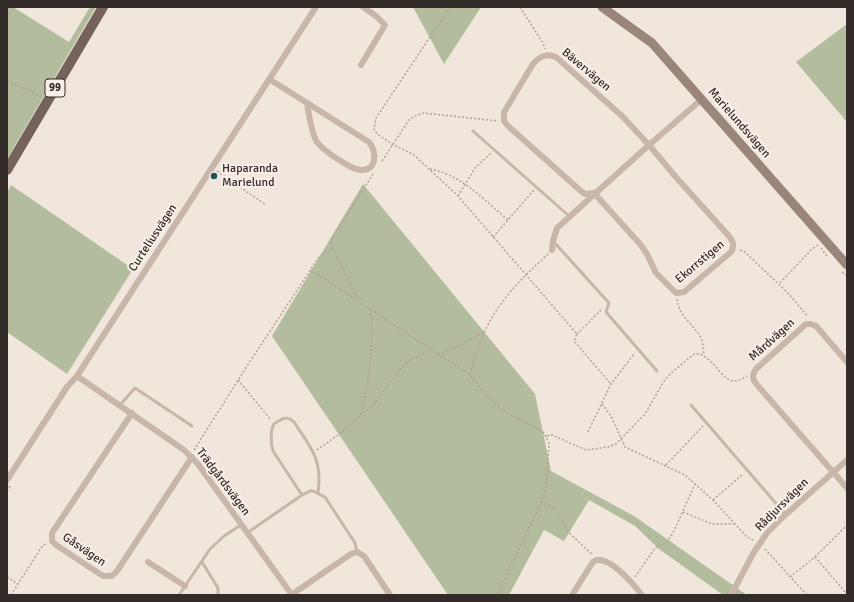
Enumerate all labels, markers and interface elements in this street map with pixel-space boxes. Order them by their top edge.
street label: Bävervägen [559,45,613,95]
road number: 99 [45,79,65,97]
street label: Marielundsvägen [705,85,773,161]
place label: Haparanda Marielund [222,162,278,190]
marker: Haparanda Marielund [209,171,219,181]
street label: Curteliusvägen [126,202,180,274]
street label: Ekorrstigen [673,237,727,287]
street label: Mårdvägen [746,316,798,364]
street label: Trädgårdsvägen [193,445,253,519]
street label: Rådjursvägen [752,475,812,535]
street label: Gåsvägen [59,530,109,570]

